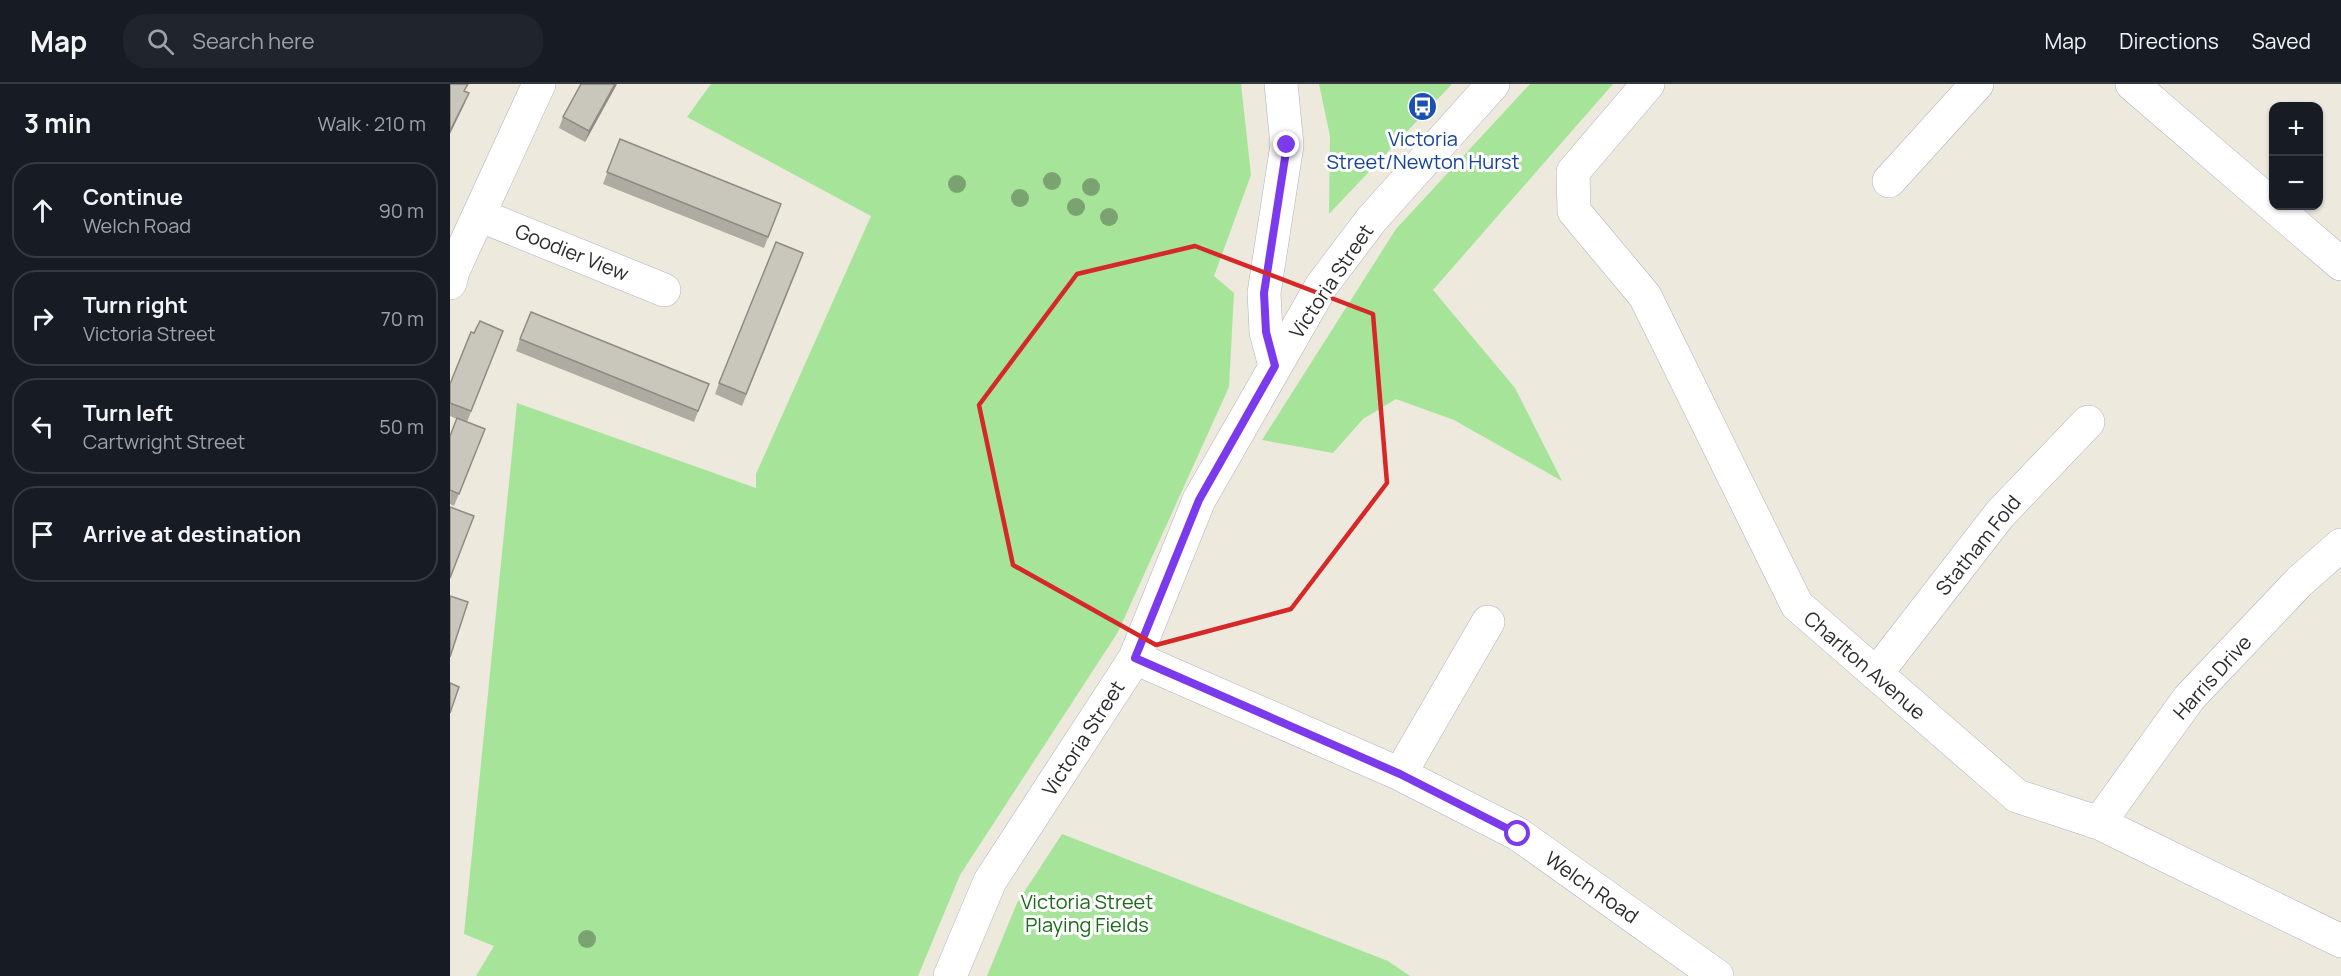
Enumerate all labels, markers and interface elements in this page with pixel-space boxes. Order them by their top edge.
search box [123,14,543,68]
text: Map [30,22,87,60]
icon: search [144,25,177,58]
text: Search here [192,26,315,56]
text: Map [2045,27,2086,55]
text: Directions [2119,27,2219,55]
text: Saved [2252,27,2311,55]
bus stop icon: Victoria Street/Newton Hurst [1407,91,1439,123]
map controls [2269,102,2323,210]
button: + [2269,102,2323,156]
text: 3 min [24,105,91,141]
text: Walk · 210 m [318,110,426,137]
place label: Victoria Street/Newton Hurst [1326,125,1520,175]
route end [1273,131,1299,157]
button: − [2269,156,2323,210]
text: Continue [83,182,183,212]
icon: ahead [26,194,59,227]
text: 90 m [378,197,424,224]
text: Welch Road [83,212,191,239]
street label: Goodier View [511,217,633,287]
street label: Victoria Street [1283,218,1379,344]
text: Turn right [83,290,188,320]
icon: right [26,302,59,335]
text: 70 m [381,305,424,332]
text: Victoria Street [83,320,216,347]
text: Turn left [83,398,173,428]
icon: left [26,410,59,443]
text: 50 m [379,413,424,440]
text: Cartwright Street [83,428,245,455]
street label: Statham Fold [1929,489,2027,601]
icon: arrive [26,518,59,551]
text: Arrive at destination [83,519,301,549]
street label: Charlton Avenue [1798,605,1932,725]
street label: Harris Drive [2167,629,2257,725]
street label: Victoria Street [1036,675,1130,801]
route start [1504,820,1530,846]
street label: Welch Road [1540,845,1644,929]
park label: Victoria Street Playing Fields [1021,888,1153,938]

